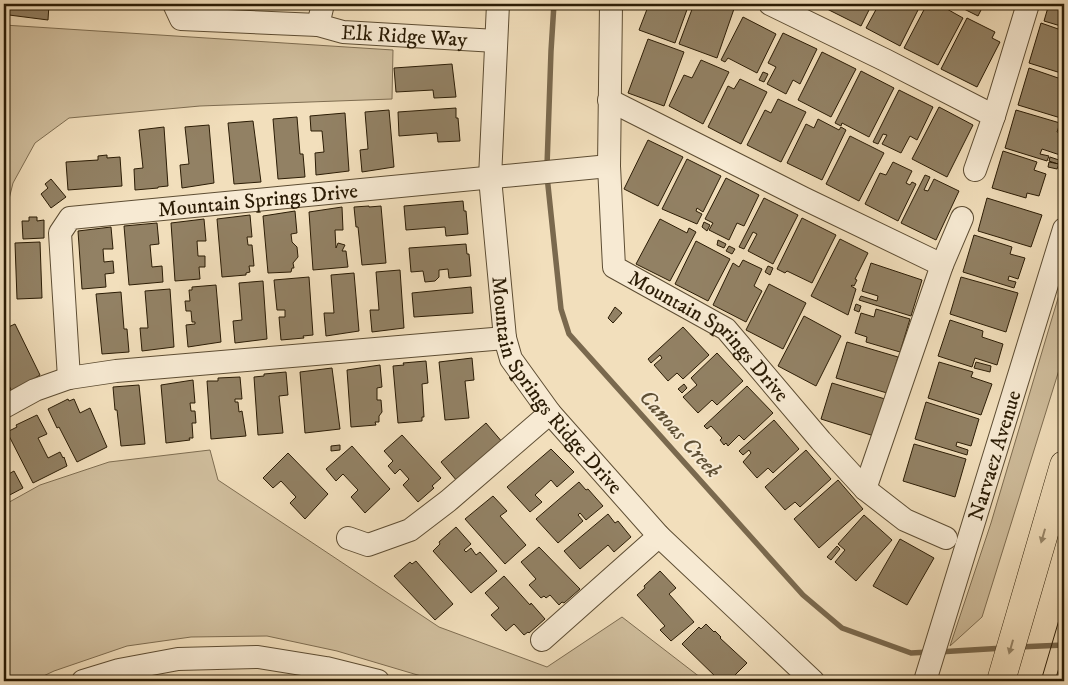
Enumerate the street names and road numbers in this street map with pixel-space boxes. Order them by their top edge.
street label: Elk Ridge Way [340,20,469,53]
street label: Mountain Springs Drive [157,178,359,223]
street label: Mountain Springs Drive [623,265,794,408]
street label: Mountain Springs Ridge Drive [485,275,628,500]
street label: Narvaez Avenue [963,387,1028,524]

